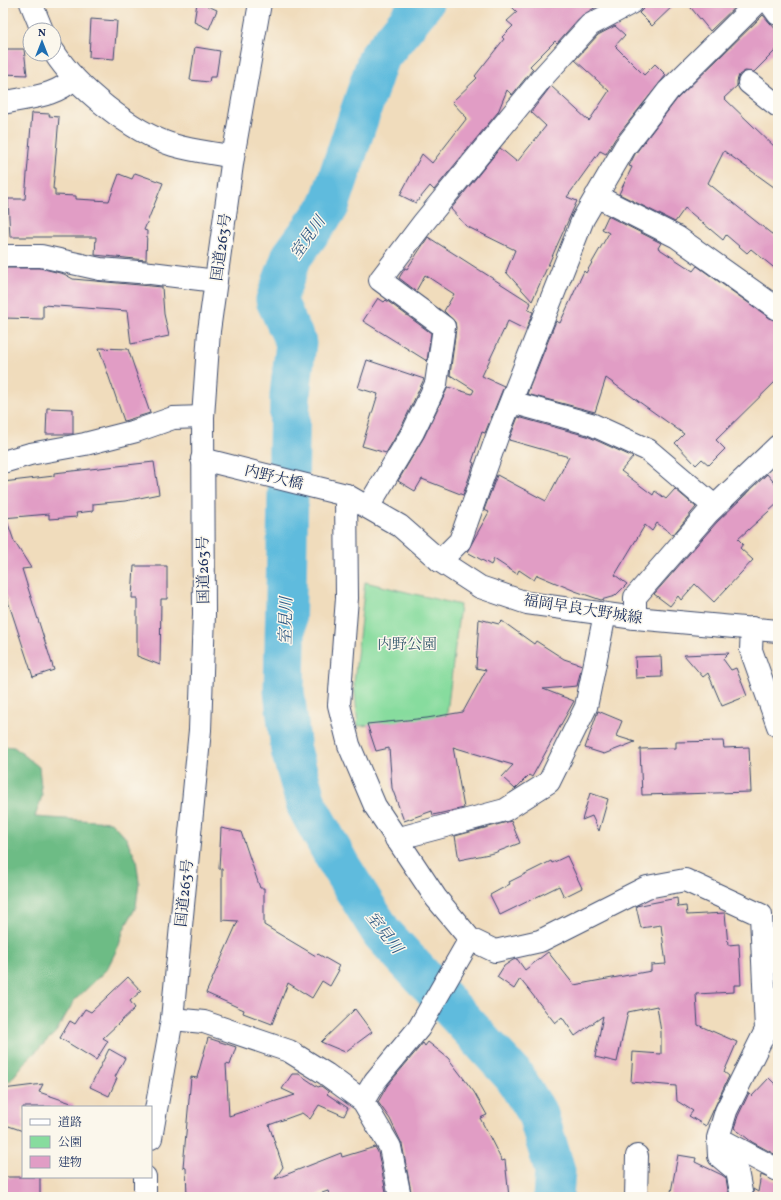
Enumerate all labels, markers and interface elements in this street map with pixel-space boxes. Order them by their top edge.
north arrow [22,22,62,62]
text: N [38,26,46,41]
water label: 室見川 [286,211,333,264]
street label: 国道263号 [207,212,238,282]
street label: 内野大橋 [242,461,305,496]
street label: 国道263号 [193,536,216,604]
street label: 福岡早良大野城線 [522,591,644,630]
water label: 室見川 [276,595,298,645]
park label: 内野公園 [377,635,437,656]
street label: 国道263号 [171,858,199,928]
water label: 室見川 [360,908,408,960]
legend [22,1106,152,1178]
text: 道路 [58,1115,82,1131]
text: 公園 [58,1135,82,1151]
text: 建物 [58,1155,82,1171]

